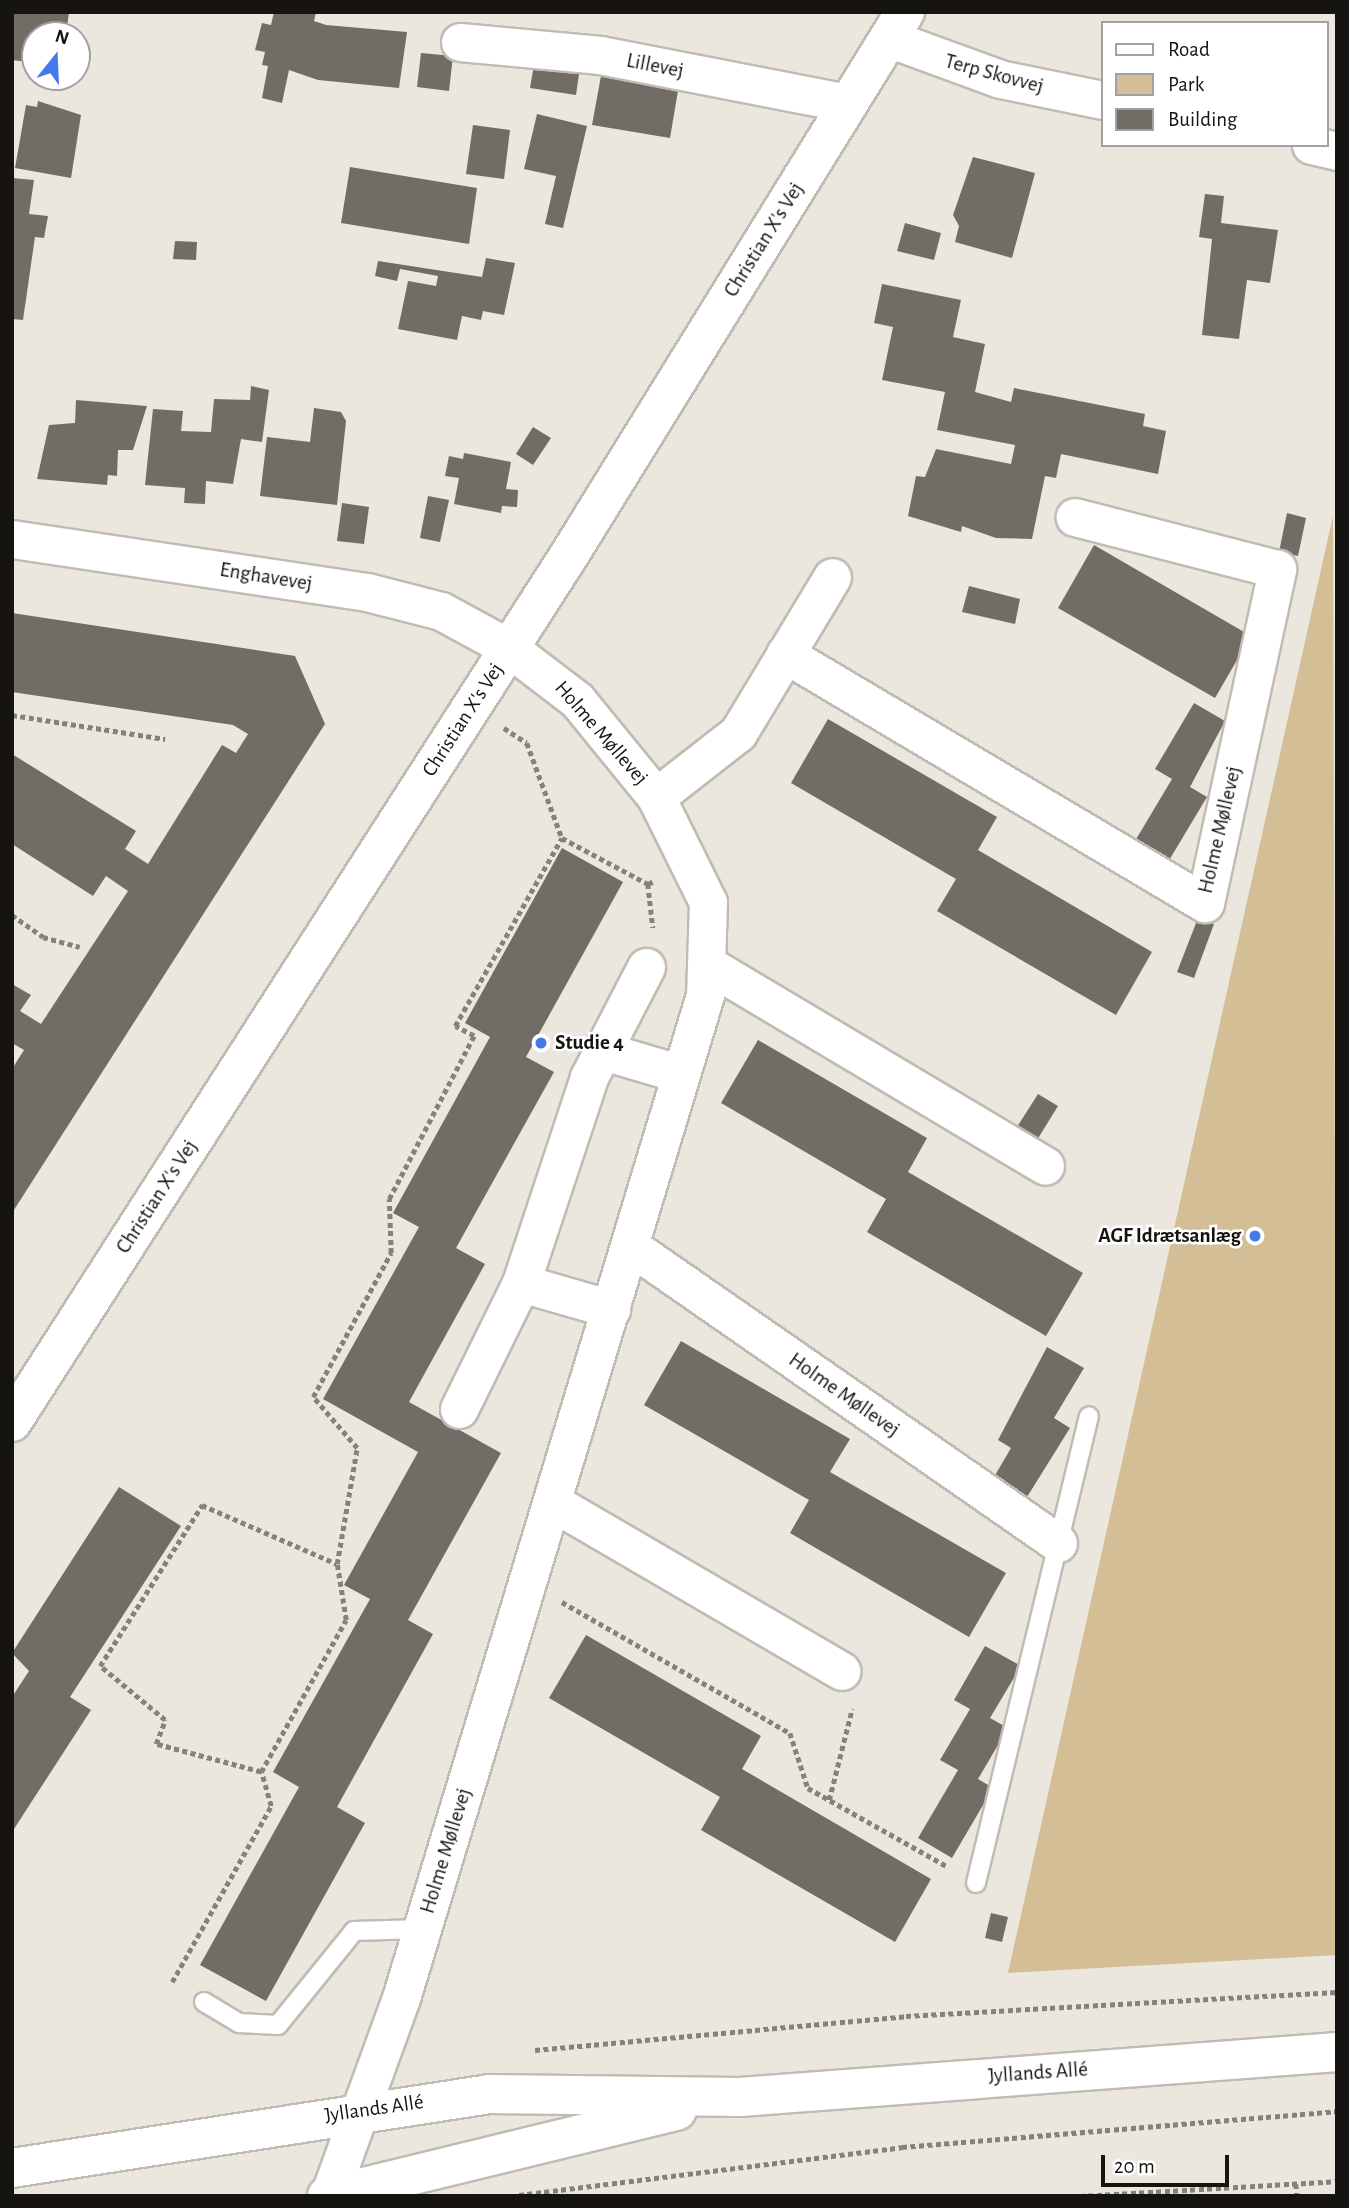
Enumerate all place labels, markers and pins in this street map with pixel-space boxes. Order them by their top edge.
place label: Studie 4 [555,1030,624,1056]
marker: Studie 4 [533,1035,549,1051]
place label: AGF Idrætsanlæg [1098,1223,1241,1249]
marker: AGF Idrætsanlæg [1247,1228,1263,1244]

